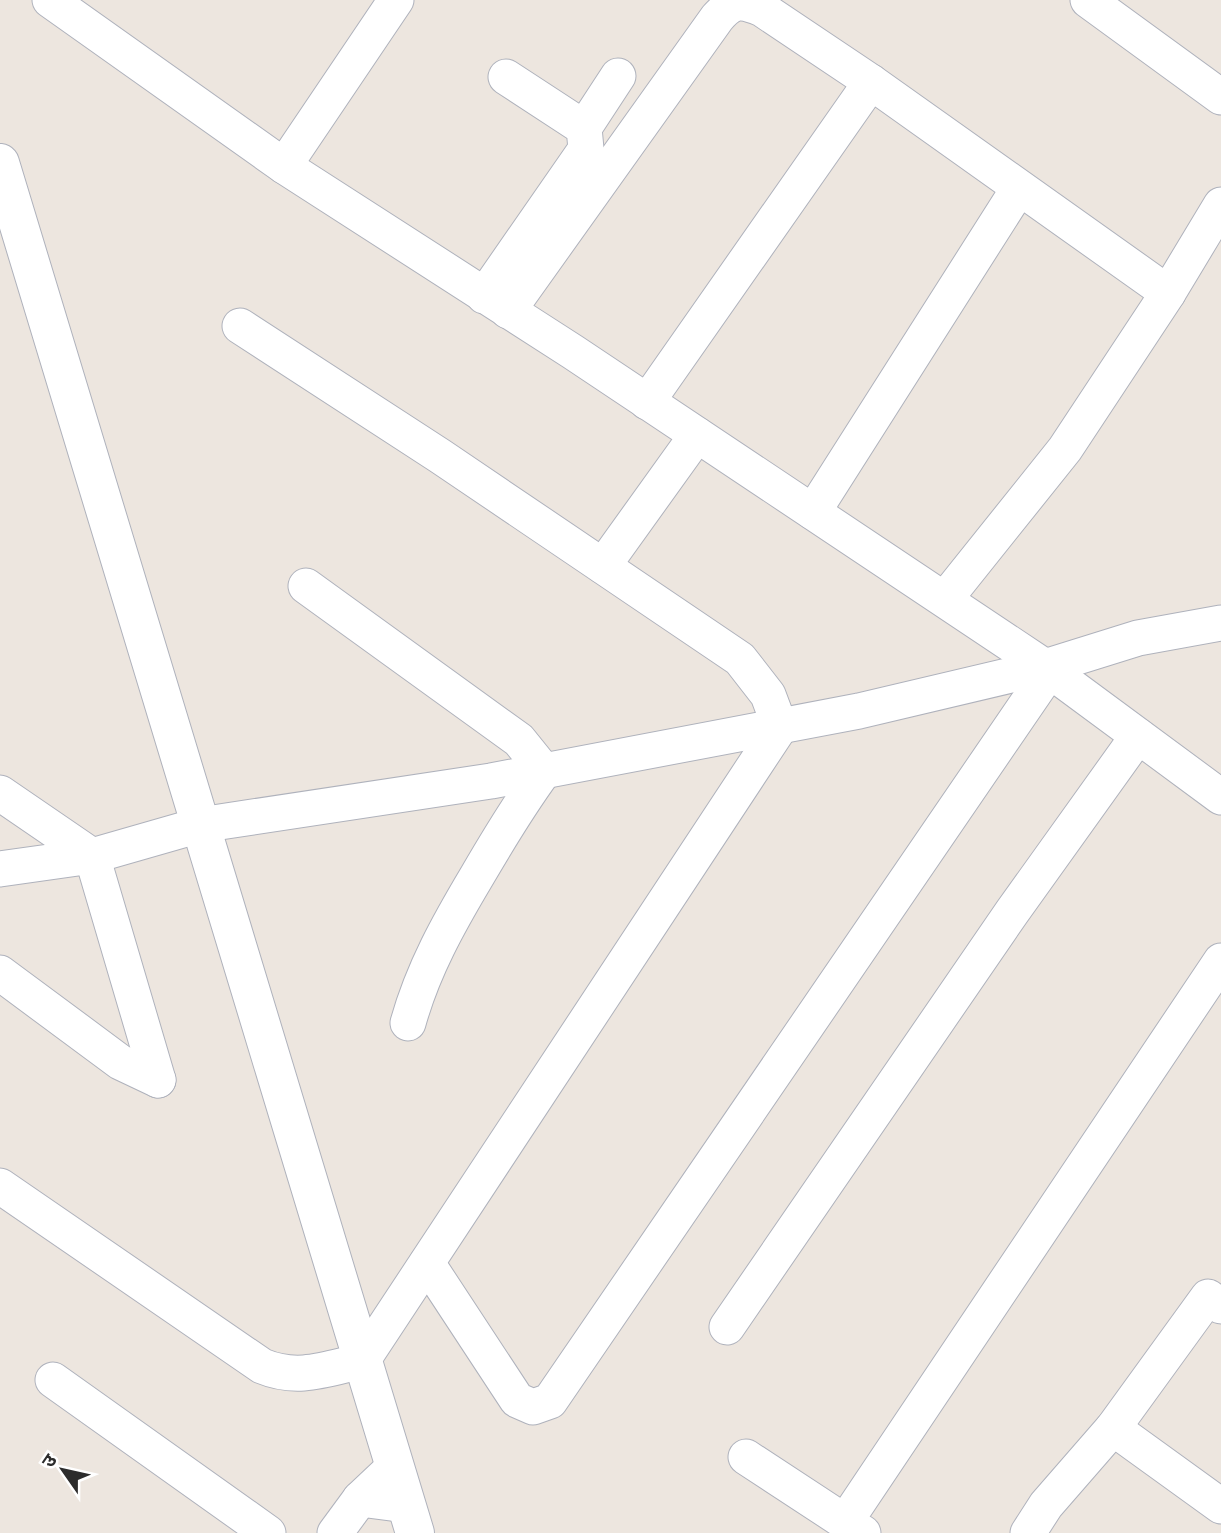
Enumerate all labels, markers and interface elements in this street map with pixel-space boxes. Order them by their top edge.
north arrow [28,1435,98,1505]
text: उ [36,1448,62,1471]

